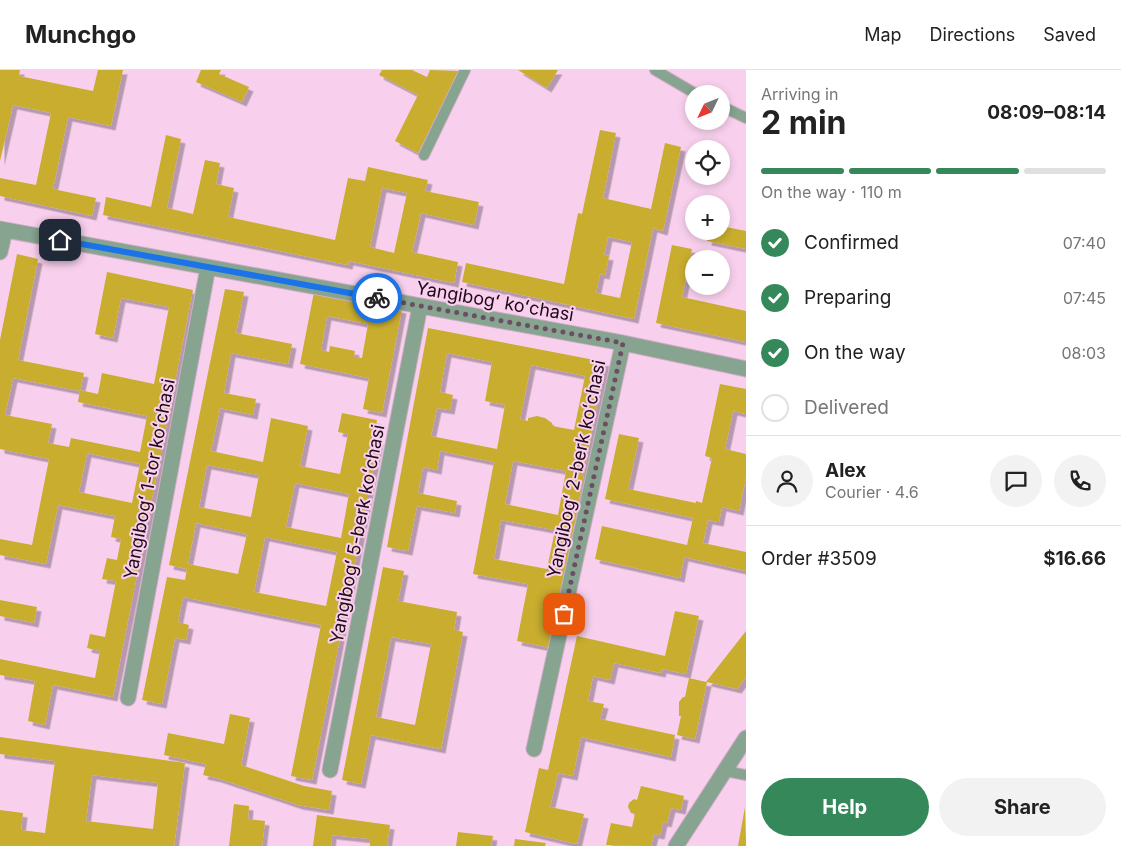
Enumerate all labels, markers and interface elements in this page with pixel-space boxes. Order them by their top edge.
text: Munchgo [25,20,136,49]
text: Map [864,24,902,45]
text: Directions [930,24,1015,45]
text: Saved [1043,24,1096,45]
text: Arriving in [761,84,838,104]
north arrow [685,85,730,130]
map controls [685,85,730,295]
text: 08:09–08:14 [987,101,1106,124]
text: 2 min [761,103,847,142]
button: locate [685,140,730,185]
text: On the way · 110 m [761,182,902,202]
button: + [685,195,730,240]
pin [39,219,81,261]
icon: home [46,226,74,254]
icon: check [761,229,789,257]
text: Confirmed [804,231,899,254]
text: 07:40 [1063,233,1106,253]
button: − [685,250,730,295]
courier [352,273,402,323]
street label: Yangibogʻ koʻchasi [414,277,576,325]
icon: bike [363,284,391,312]
icon: check [761,284,789,312]
text: Preparing [804,286,891,309]
text: 07:45 [1063,288,1106,308]
icon: check [761,339,789,367]
text: On the way [804,341,906,364]
text: 08:03 [1061,343,1106,363]
street label: Yangibogʻ 2-berk koʻchasi [543,358,609,580]
street label: Yangibogʻ 1-tor koʻchasi [119,377,179,581]
text: Delivered [804,396,889,419]
street label: Yangibogʻ 5-berk koʻchasi [325,423,389,645]
button: person [761,455,813,507]
button: chat [990,455,1042,507]
button: phone [1054,455,1106,507]
text: Alex [825,459,866,482]
text: Courier · 4.6 [825,482,919,502]
text: Order #3509 [761,547,877,570]
text: $16.66 [1043,547,1106,570]
pin [543,593,585,635]
icon: bag [550,600,578,628]
button: Help [761,778,929,836]
button: Share [939,778,1106,836]

